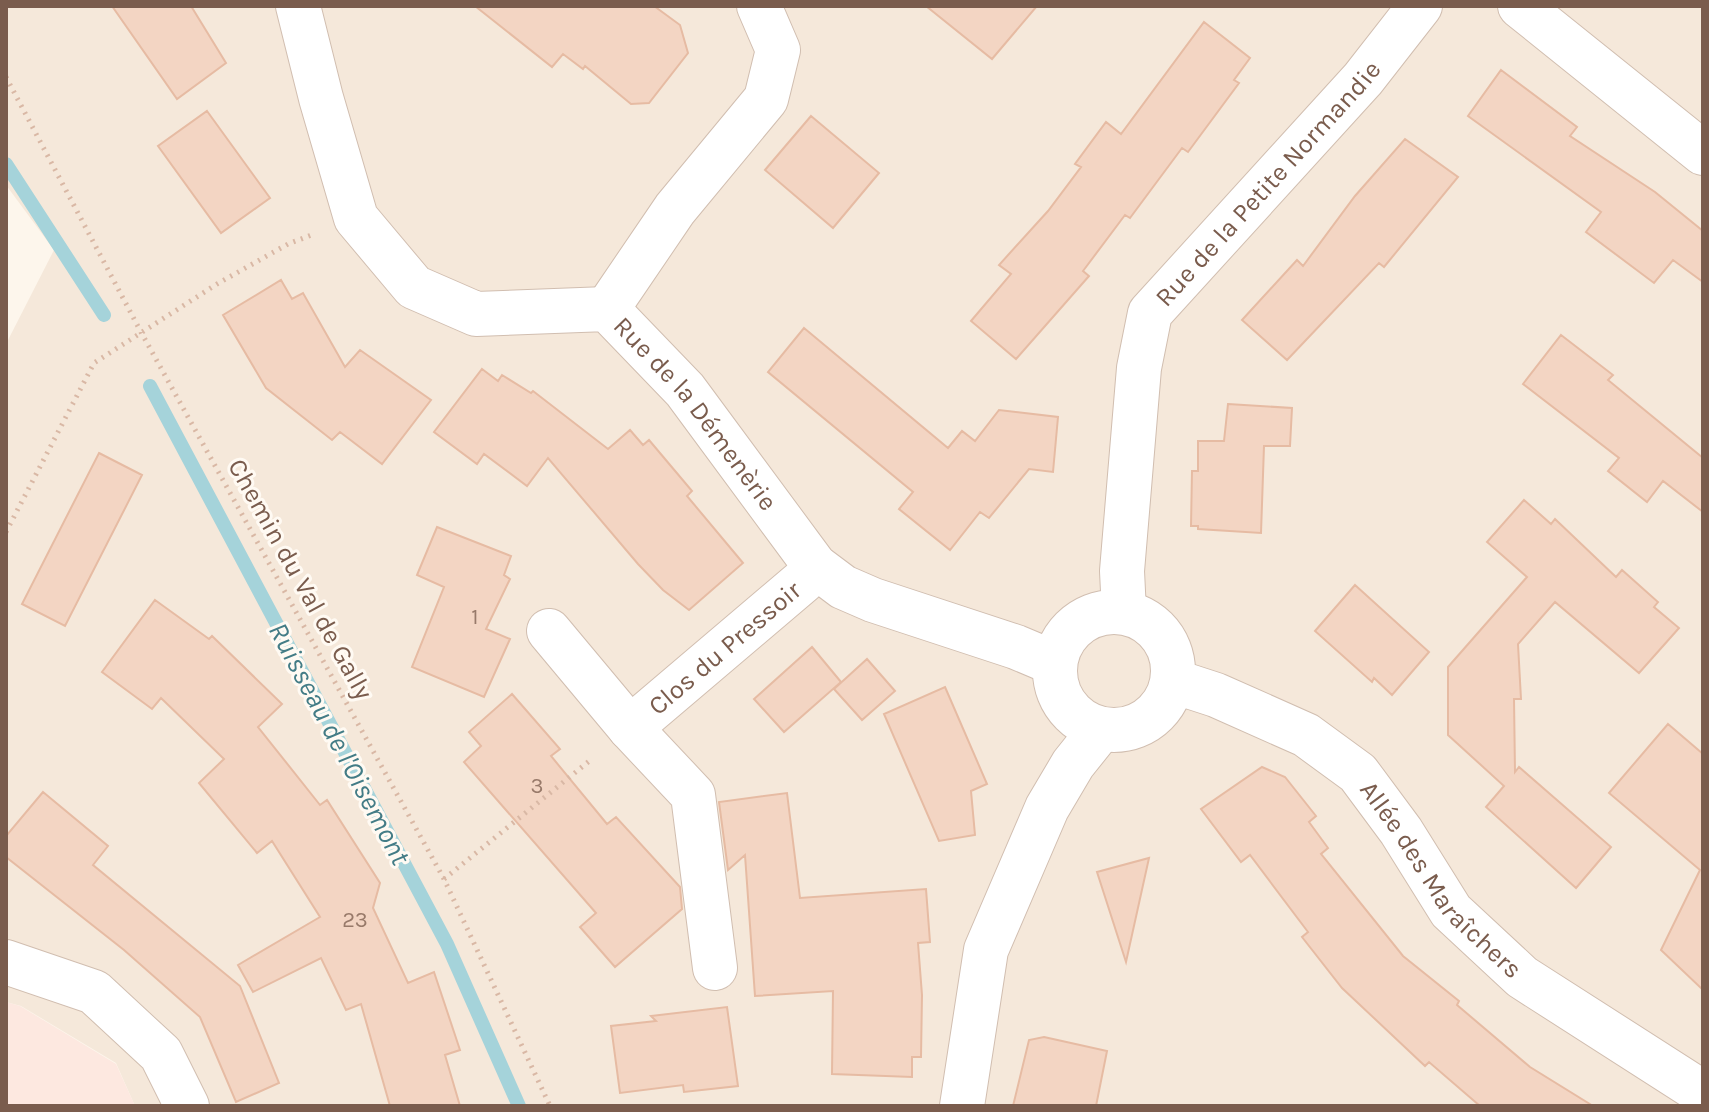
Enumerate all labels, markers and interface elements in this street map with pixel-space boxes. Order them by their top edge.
street label: Rue de la Petite Normandie [1149,55,1387,313]
street label: Rue de la Démenèrie [607,310,784,517]
street label: Chemin du Val de Gally [221,453,380,705]
street label: Clos du Pressoir [642,574,808,722]
house number: 1 [471,604,479,630]
water label: Ruisseau de l'Oisemont [262,617,418,870]
house number: 3 [531,773,544,799]
street label: Allée des Maraîchers [1353,775,1528,985]
house number: 23 [342,907,368,933]

